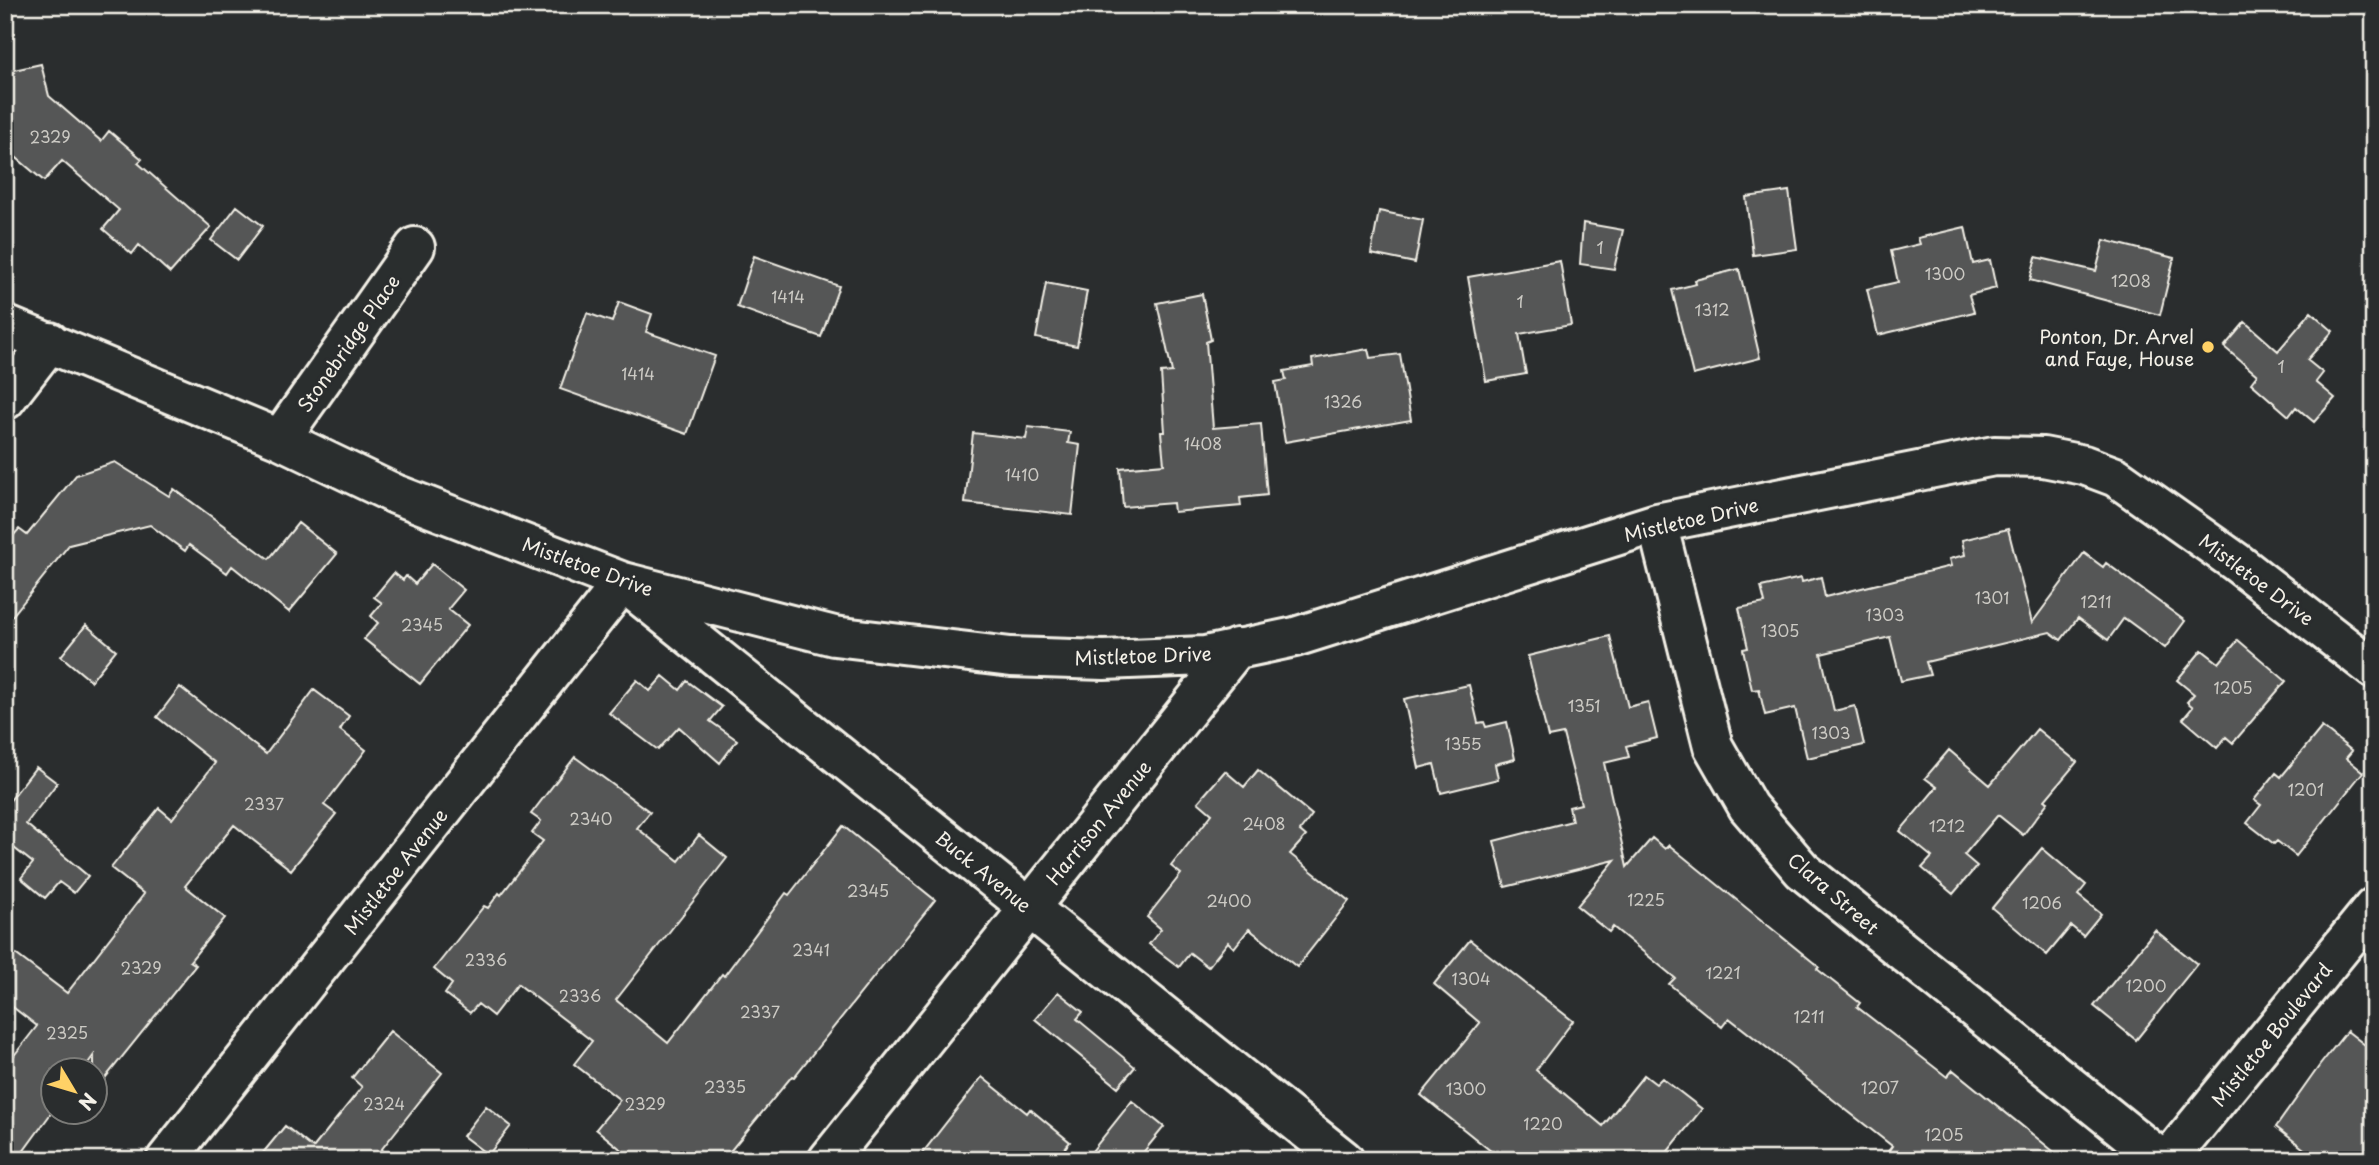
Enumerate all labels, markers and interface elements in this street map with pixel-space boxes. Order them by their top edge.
house number: 2329 [29,124,71,148]
house number: 1 [1596,235,1604,259]
house number: 1300 [1925,261,1965,285]
street label: Stonebridge Place [290,268,406,418]
house number: 1208 [2111,268,2151,292]
house number: 1414 [771,284,805,308]
house number: 1 [1516,289,1524,313]
house number: 1312 [1695,297,1730,321]
place label: Ponton, Dr. Arvel and Faye, House [2039,322,2194,372]
marker: Ponton, Dr. Arvel and Faye, House [2200,339,2216,355]
house number: 1 [2277,354,2285,378]
house number: 1414 [621,361,655,385]
house number: 1326 [1324,389,1362,413]
house number: 1408 [1184,431,1222,455]
house number: 1410 [1005,462,1039,486]
street label: Mistletoe Drive [1621,490,1761,548]
street label: Mistletoe Drive [2194,526,2320,632]
street label: Mistletoe Drive [519,529,657,603]
house number: 1301 [1975,585,2009,609]
house number: 1211 [2081,589,2111,613]
house number: 1303 [1865,602,1905,626]
house number: 2345 [401,612,443,636]
house number: 1305 [1761,618,1799,642]
street label: Mistletoe Drive [1074,639,1212,671]
house number: 1205 [2213,675,2253,699]
house number: 1351 [1568,693,1600,717]
house number: 1303 [1811,720,1851,744]
house number: 1355 [1445,731,1481,755]
street label: Harrison Avenue [1039,754,1157,890]
house number: 1201 [2288,777,2324,801]
house number: 2337 [244,791,284,815]
street label: Mistletoe Avenue [337,802,453,940]
house number: 2340 [570,806,613,830]
house number: 2408 [1242,811,1286,835]
house number: 1212 [1929,813,1965,837]
street label: Buck Avenue [930,824,1038,918]
street label: Clara Street [1782,845,1886,941]
house number: 2345 [847,878,889,902]
house number: 1225 [1627,887,1665,911]
house number: 2400 [1207,888,1251,912]
house number: 1206 [2022,890,2062,914]
house number: 2341 [792,937,830,961]
house number: 2336 [465,947,507,971]
house number: 2329 [120,955,162,979]
street label: Mistletoe Boulevard [2204,956,2338,1112]
house number: 1221 [1705,960,1741,984]
house number: 1304 [1451,966,1491,990]
house number: 1200 [2126,973,2166,997]
house number: 2336 [559,983,601,1007]
house number: 2337 [740,999,780,1023]
house number: 1211 [1794,1004,1824,1028]
house number: 2325 [46,1020,88,1044]
north arrow [38,1056,108,1126]
house number: 2335 [704,1074,746,1098]
house number: 1207 [1861,1075,1899,1099]
house number: 1300 [1446,1076,1486,1100]
text: N [73,1088,104,1117]
house number: 2324 [363,1091,405,1115]
house number: 2329 [624,1091,666,1115]
house number: 1220 [1523,1111,1563,1135]
house number: 1205 [1924,1122,1964,1146]

